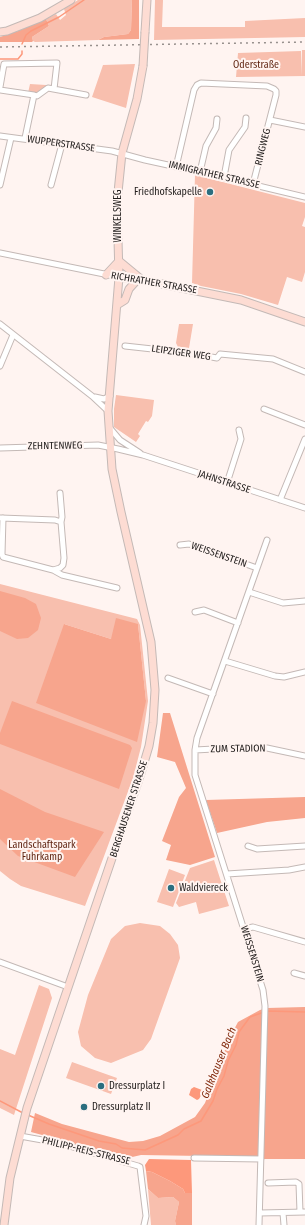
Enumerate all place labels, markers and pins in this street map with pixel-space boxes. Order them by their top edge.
place label: Friedhofskapelle [134,186,202,198]
marker: Friedhofskapelle [205,187,215,197]
place label: Waldviereck [179,882,228,894]
marker: Waldviereck [166,883,176,893]
place label: Dressurplatz I [109,1080,165,1092]
marker: Dressurplatz I [96,1081,106,1091]
place label: Dressurplatz II [92,1101,151,1113]
marker: Dressurplatz II [79,1102,89,1112]

